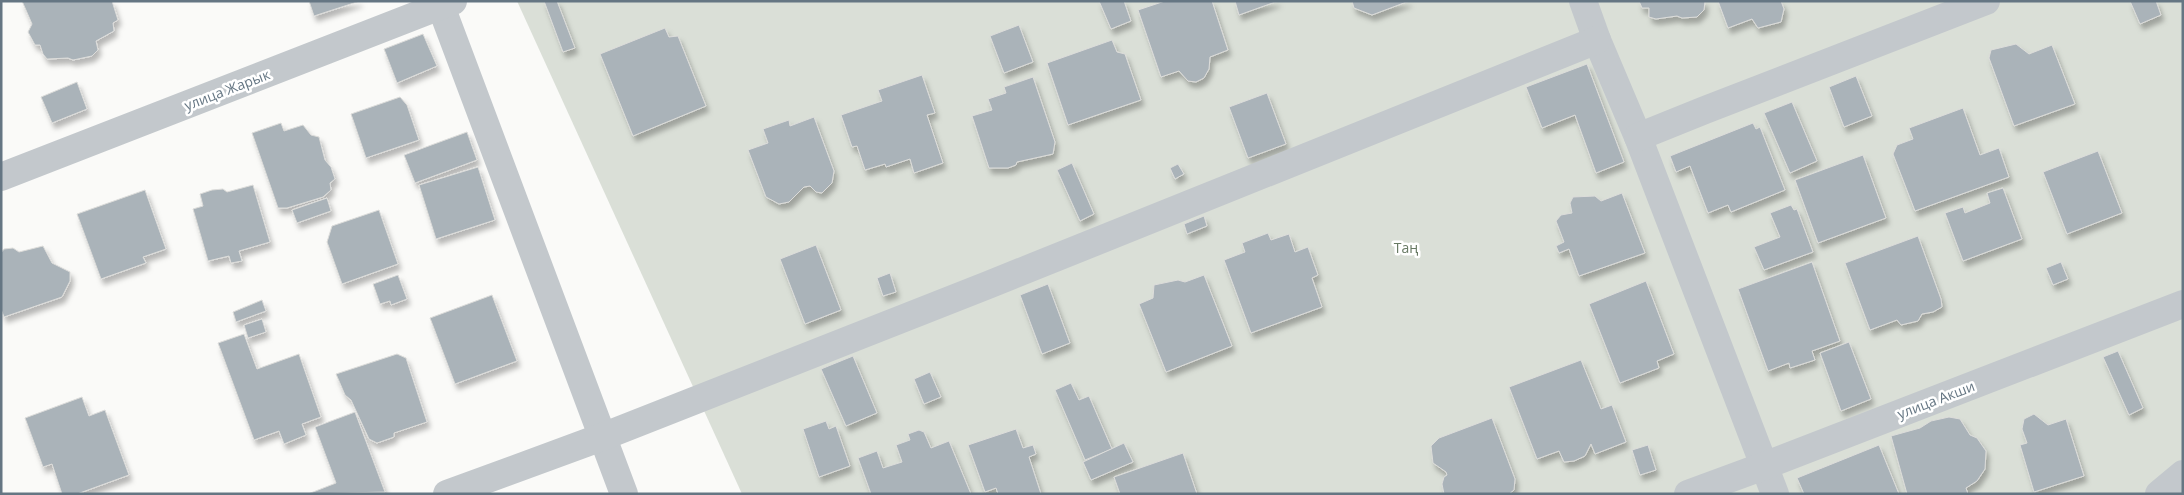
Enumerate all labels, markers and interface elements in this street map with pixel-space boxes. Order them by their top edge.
street label: улица Жарык [181,64,273,115]
park label: Таң [1394,238,1418,257]
street label: улица Акши [1894,376,1977,423]

